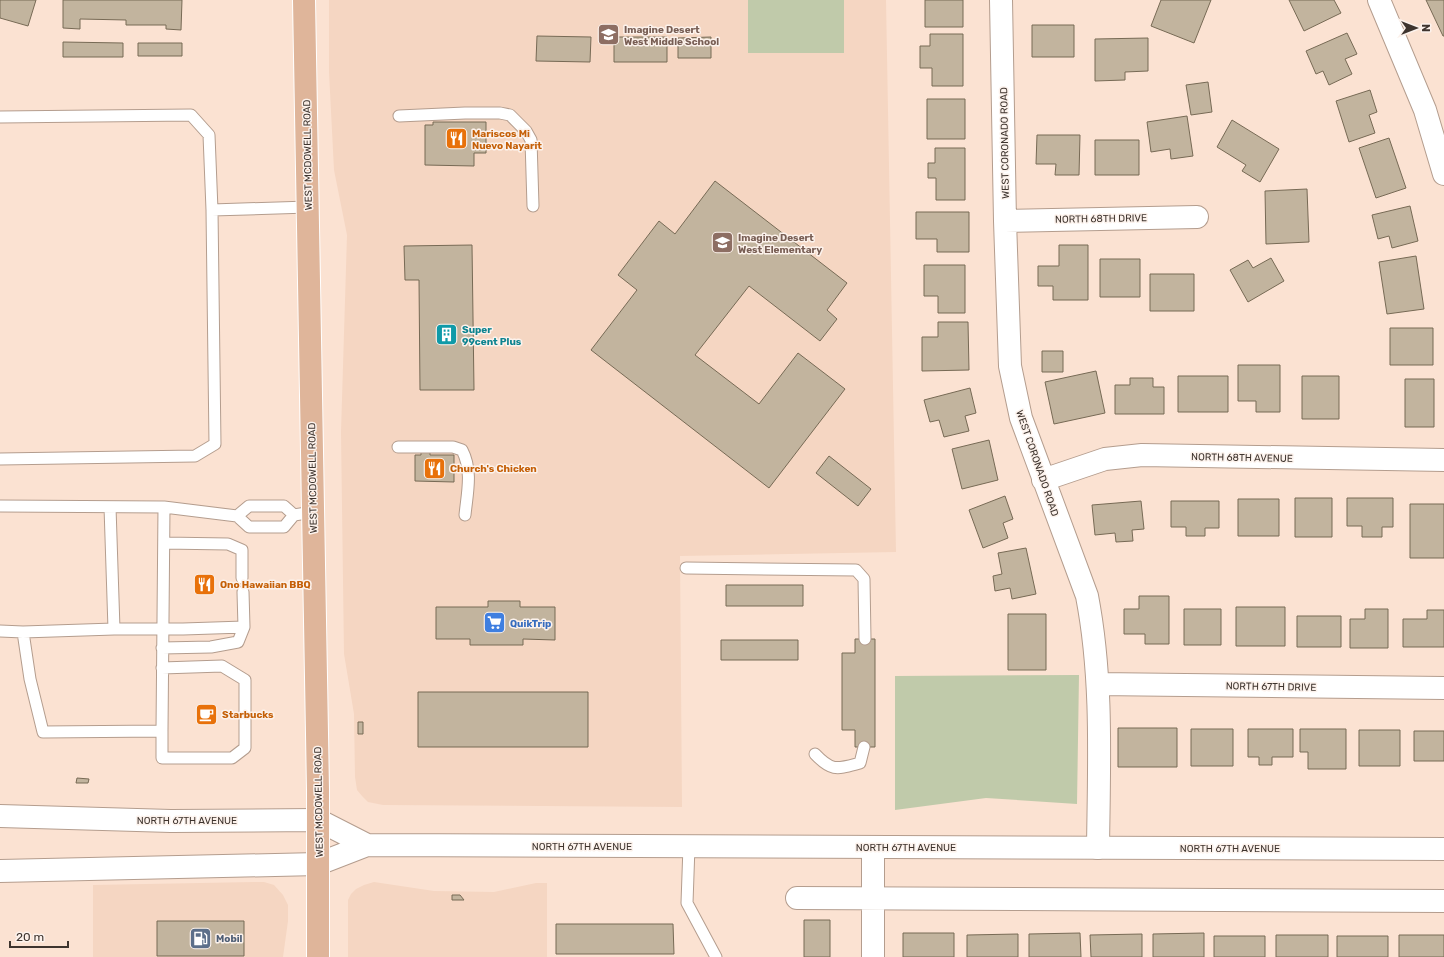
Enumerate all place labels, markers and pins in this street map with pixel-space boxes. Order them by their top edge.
school or university icon: Imagine Desert West Middle School [595,22,621,48]
place label: Imagine Desert West Middle School [624,24,719,48]
restaurant icon: Mariscos Mi Nuevo Nayarit [443,126,469,152]
place label: Mariscos Mi Nuevo Nayarit [472,128,542,152]
school or university icon: Imagine Desert West Elementary [709,230,735,256]
place label: Imagine Desert West Elementary [738,232,822,256]
building icon: Super 99cent Plus [433,322,459,348]
place label: Super 99cent Plus [462,324,522,348]
restaurant icon: Church's Chicken [422,455,448,481]
place label: Church's Chicken [450,463,537,475]
restaurant icon: Ono Hawaiian BBQ [192,571,218,597]
place label: Ono Hawaiian BBQ [220,579,311,591]
supermarket icon: QuikTrip [482,610,508,636]
place label: QuikTrip [510,618,551,630]
cafe icon: Starbucks [193,701,219,727]
place label: Starbucks [222,709,274,721]
fuel station icon: Mobil [187,925,213,951]
place label: Mobil [216,933,243,945]

